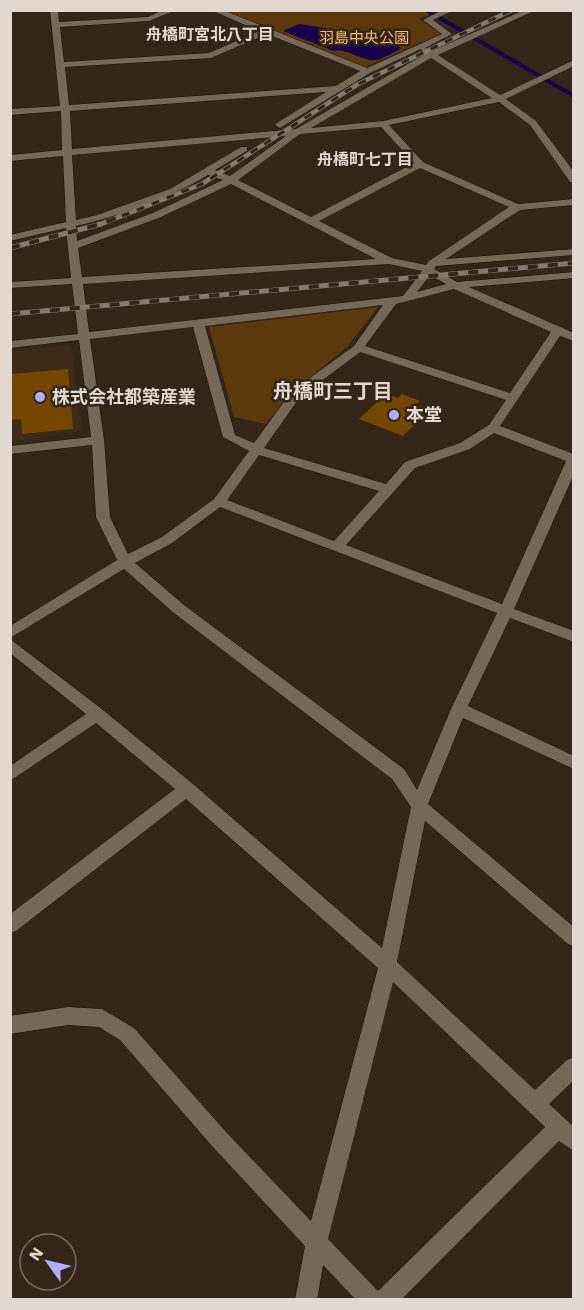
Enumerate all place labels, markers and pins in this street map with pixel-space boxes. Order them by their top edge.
place label: 株式会社都築産業 [52,386,196,407]
marker: 株式会社都築産業 [33,390,47,404]
place label: 本堂 [406,404,442,425]
marker: 本堂 [387,408,401,422]

